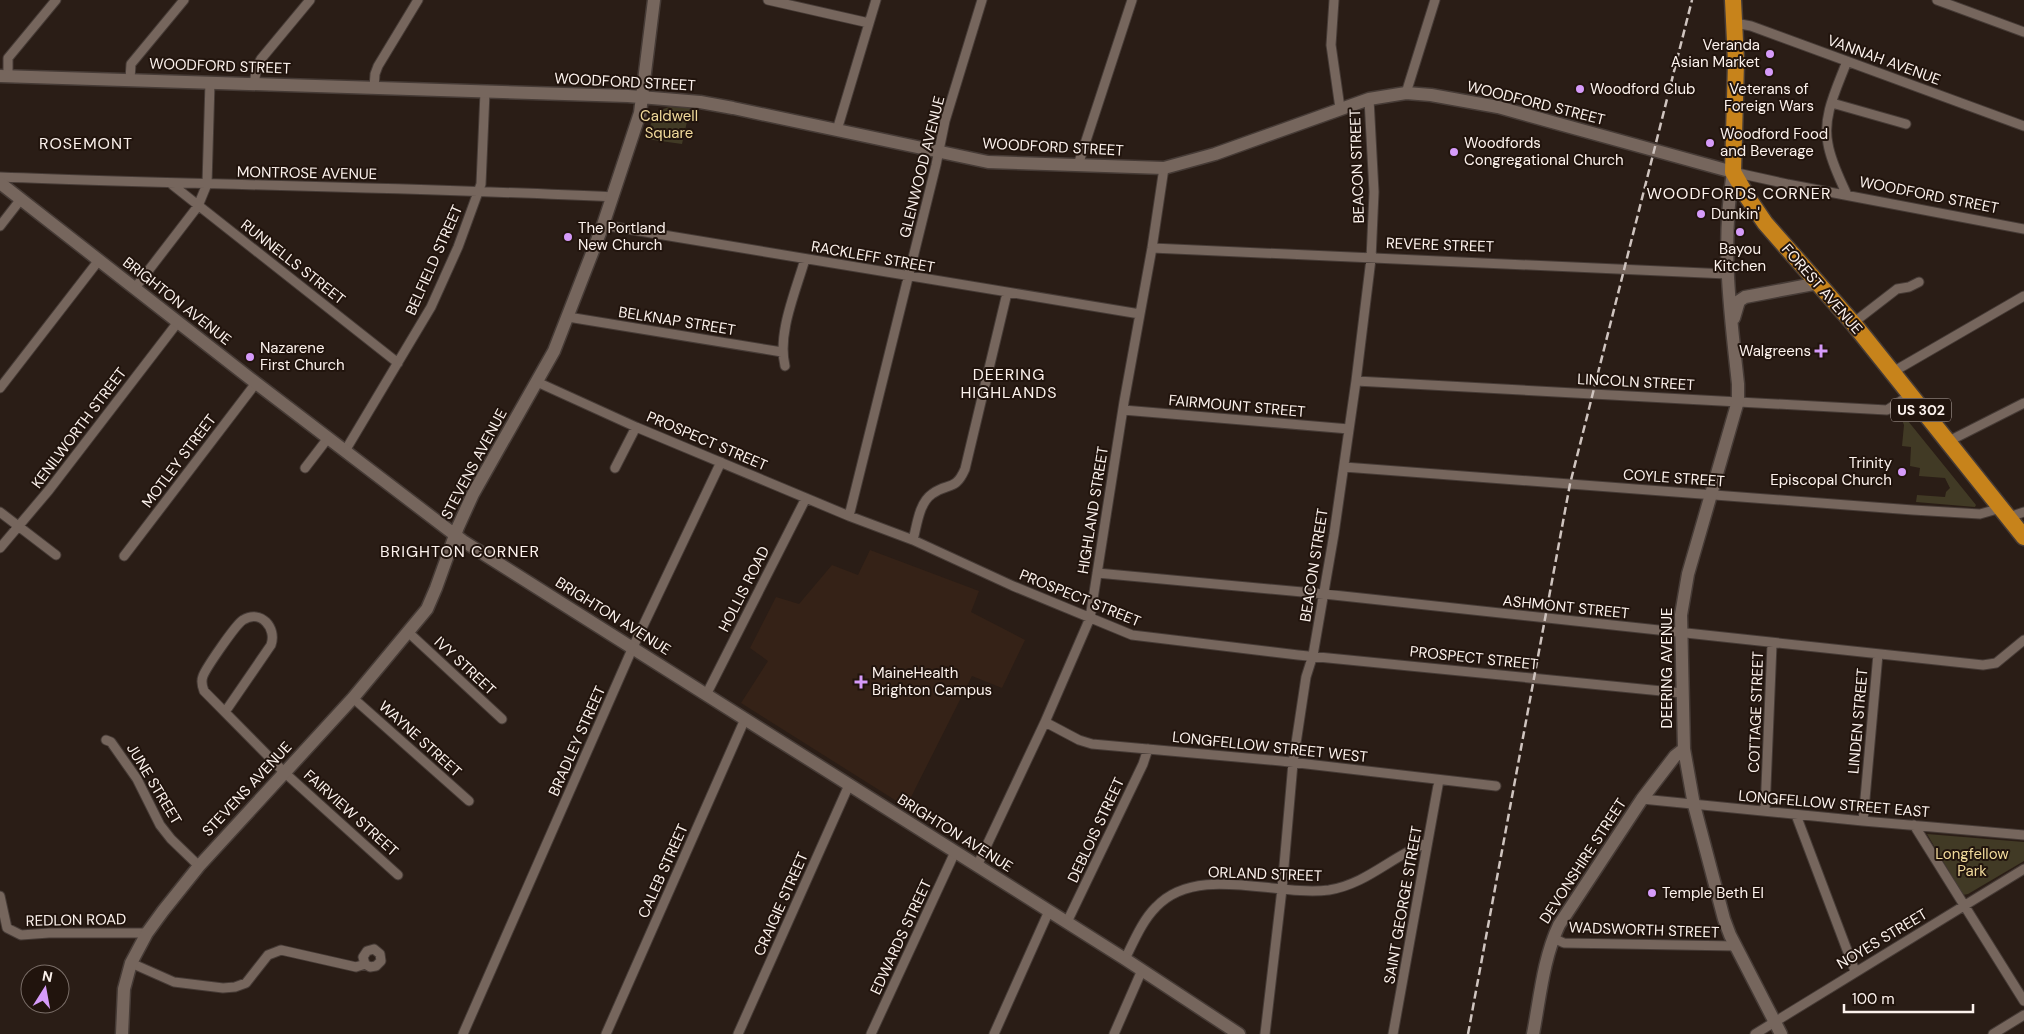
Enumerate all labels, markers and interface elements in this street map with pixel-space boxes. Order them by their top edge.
street label: VANNAH AVENUE [1825,30,1943,90]
place label: Veranda Asian Market [1671,35,1760,72]
marker: Veranda Asian Market [1764,48,1776,60]
street label: WOODFORD STREET [149,54,291,78]
marker: Veterans of Foreign Wars [1763,66,1775,78]
street label: WOODFORD STREET [554,68,696,96]
street label: WOODFORD STREET [1465,76,1607,130]
place label: Woodford Club [1590,79,1695,99]
place label: Veterans of Foreign Wars [1724,79,1814,116]
marker: Woodford Club [1574,83,1586,95]
street label: GLENWOOD AVENUE [895,94,949,240]
park label: Caldwell Square [640,106,698,143]
street label: BEACON STREET [1345,108,1369,224]
place label: Woodford Food and Beverage [1720,124,1828,161]
district label: ROSEMONT [39,133,133,154]
street label: WOODFORD STREET [982,133,1124,161]
place label: Woodfords Congregational Church [1464,133,1624,170]
marker: Woodford Food and Beverage [1704,137,1716,149]
marker: Woodfords Congregational Church [1448,146,1460,158]
street label: MONTROSE AVENUE [237,162,377,184]
street label: WOODFORD STREET [1858,172,2000,218]
district label: WOODFORDS CORNER [1647,183,1831,204]
street label: BELFIELD STREET [401,202,467,318]
place label: Dunkin' [1711,204,1760,224]
marker: Dunkin' [1695,208,1707,220]
street label: RUNNELLS STREET [237,215,349,309]
place label: The Portland New Church [578,218,666,255]
marker: Bayou Kitchen [1734,226,1746,238]
marker: The Portland New Church [562,231,574,243]
street label: REVERE STREET [1385,233,1495,257]
street label: RACKLEFF STREET [810,236,936,278]
place label: Bayou Kitchen [1714,239,1766,276]
street label: FOREST AVENUE [1777,240,1867,338]
street label: BRIGHTON AVENUE [119,252,235,350]
street label: BELKNAP STREET [617,302,737,340]
place label: Nazarene First Church [260,338,345,375]
place label: Walgreens [1739,341,1811,361]
marker: Walgreens [1815,345,1827,357]
marker: Nazarene First Church [244,351,256,363]
street label: KENILWORTH STREET [27,364,131,492]
district label: DEERING HIGHLANDS [960,364,1058,403]
street label: LINCOLN STREET [1577,369,1695,395]
street label: FAIRMOUNT STREET [1168,390,1306,422]
road number: US 302 [1891,398,1951,422]
street label: STEVENS AVENUE [436,405,512,523]
street label: PROSPECT STREET [644,407,770,475]
street label: MOTLEY STREET [137,410,221,512]
street label: HIGHLAND STREET [1073,445,1113,575]
place label: Trinity Episcopal Church [1770,453,1893,490]
street label: COYLE STREET [1623,464,1725,492]
marker: Trinity Episcopal Church [1896,466,1908,478]
street label: BEACON STREET [1295,507,1333,623]
district label: BRIGHTON CORNER [380,541,540,562]
street label: HOLLIS ROAD [714,543,774,635]
street label: PROSPECT STREET [1016,565,1144,631]
street label: BRIGHTON AVENUE [551,572,675,660]
street label: ASHMONT STREET [1502,590,1630,624]
street label: DEERING AVENUE [1657,607,1677,729]
street label: IVY STREET [430,632,500,700]
street label: PROSPECT STREET [1409,641,1539,675]
street label: COTTAGE STREET [1744,651,1768,773]
place label: MaineHealth Brighton Campus [872,663,992,700]
street label: LINDEN STREET [1843,667,1873,775]
marker: MaineHealth Brighton Campus [854,675,868,689]
street label: BRADLEY STREET [544,683,610,799]
street label: WAYNE STREET [374,696,466,782]
street label: LONGFELLOW STREET WEST [1171,727,1369,767]
street label: STEVENS AVENUE [198,737,296,841]
street label: JUNE STREET [122,740,186,828]
street label: FAIRVIEW STREET [300,765,402,861]
street label: DEBLOIS STREET [1063,774,1129,886]
street label: LONGFELLOW STREET EAST [1738,786,1930,822]
street label: BRIGHTON AVENUE [893,789,1017,877]
street label: DEVONSHIRE STREET [1535,795,1631,927]
street label: CALEB STREET [633,821,693,921]
street label: SAINT GEORGE STREET [1379,824,1427,986]
park label: Longfellow Park [1935,844,2009,881]
street label: CRAIGIE STREET [749,849,813,959]
street label: ORLAND STREET [1208,862,1322,886]
street label: EDWARDS STREET [866,876,936,998]
place label: Temple Beth El [1662,883,1764,903]
marker: Temple Beth El [1646,887,1658,899]
street label: NOYES STREET [1833,904,1931,974]
street label: REDLON ROAD [26,909,126,931]
street label: WADSWORTH STREET [1568,917,1720,943]
north arrow [20,964,70,1014]
text: N [41,966,54,986]
scale bar [1844,982,1973,1014]
text: 100 m [1852,989,1895,1009]

